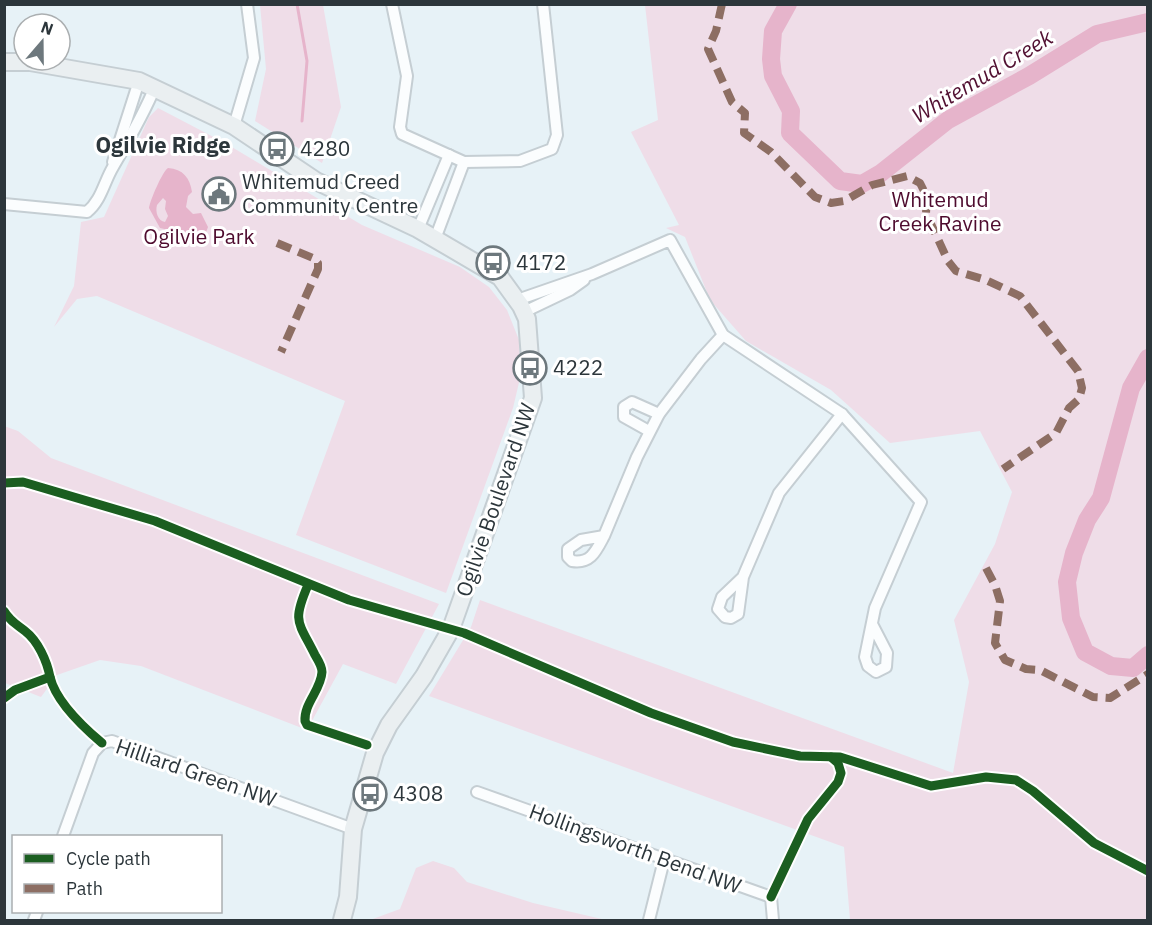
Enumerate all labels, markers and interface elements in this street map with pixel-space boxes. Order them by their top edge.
north arrow [12,12,72,72]
text: N [38,17,56,39]
water label: Whitemud Creek [906,22,1058,129]
district label: Ogilvie Ridge [95,130,231,159]
bus stop icon: 4280 [259,131,295,167]
place label: 4280 [300,134,350,162]
place label: Whitemud Creed Community Centre [242,167,418,219]
public building icon: Whitemud Creed Community Centre [201,176,237,212]
park label: Whitemud Creek Ravine [878,185,1002,237]
park label: Ogilvie Park [143,222,255,250]
bus stop icon: 4172 [475,245,511,281]
place label: 4172 [516,248,566,276]
bus stop icon: 4222 [512,350,548,386]
place label: 4222 [553,353,603,381]
street label: Ogilvie Boulevard NW [449,399,541,600]
street label: Hilliard Green NW [112,731,281,813]
bus stop icon: 4308 [352,776,388,812]
place label: 4308 [393,779,443,807]
street label: Hollingsworth Bend NW [525,797,746,900]
legend [12,835,222,913]
text: Cycle path [66,847,151,870]
text: Path [66,877,103,900]

